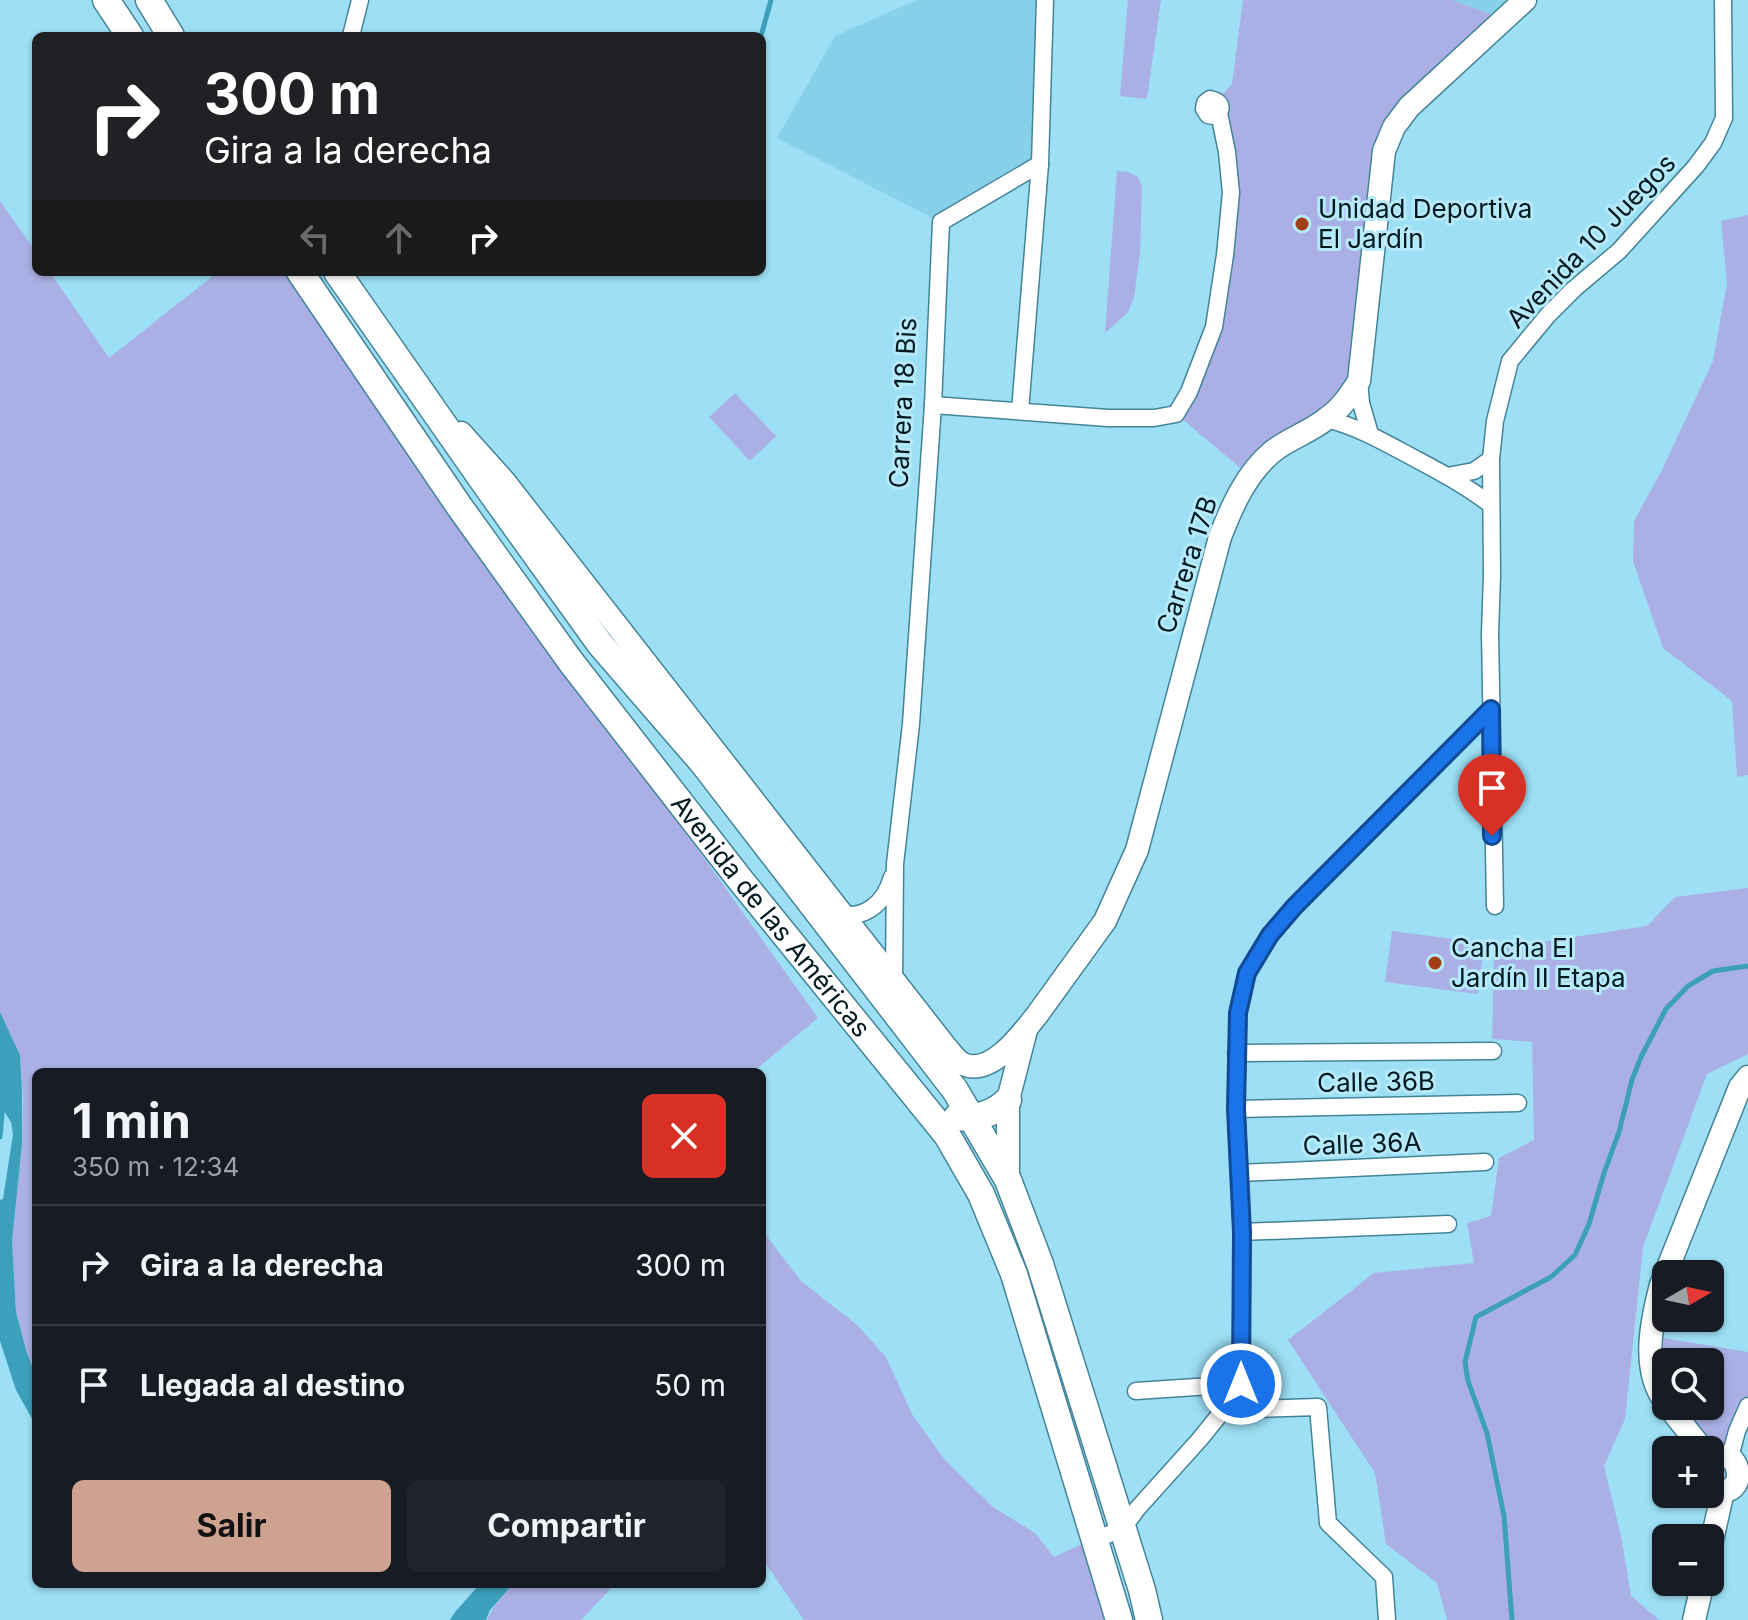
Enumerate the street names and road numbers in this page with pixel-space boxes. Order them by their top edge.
street label: Avenida 10 Juegos [1500,147,1682,334]
street label: Carrera 18 Bis [883,317,922,489]
street label: Carrera 17B [1150,492,1223,637]
street label: Avenida de las Américas [665,788,877,1043]
street label: Calle 36B [1317,1065,1435,1098]
street label: Calle 36A [1302,1126,1422,1161]

